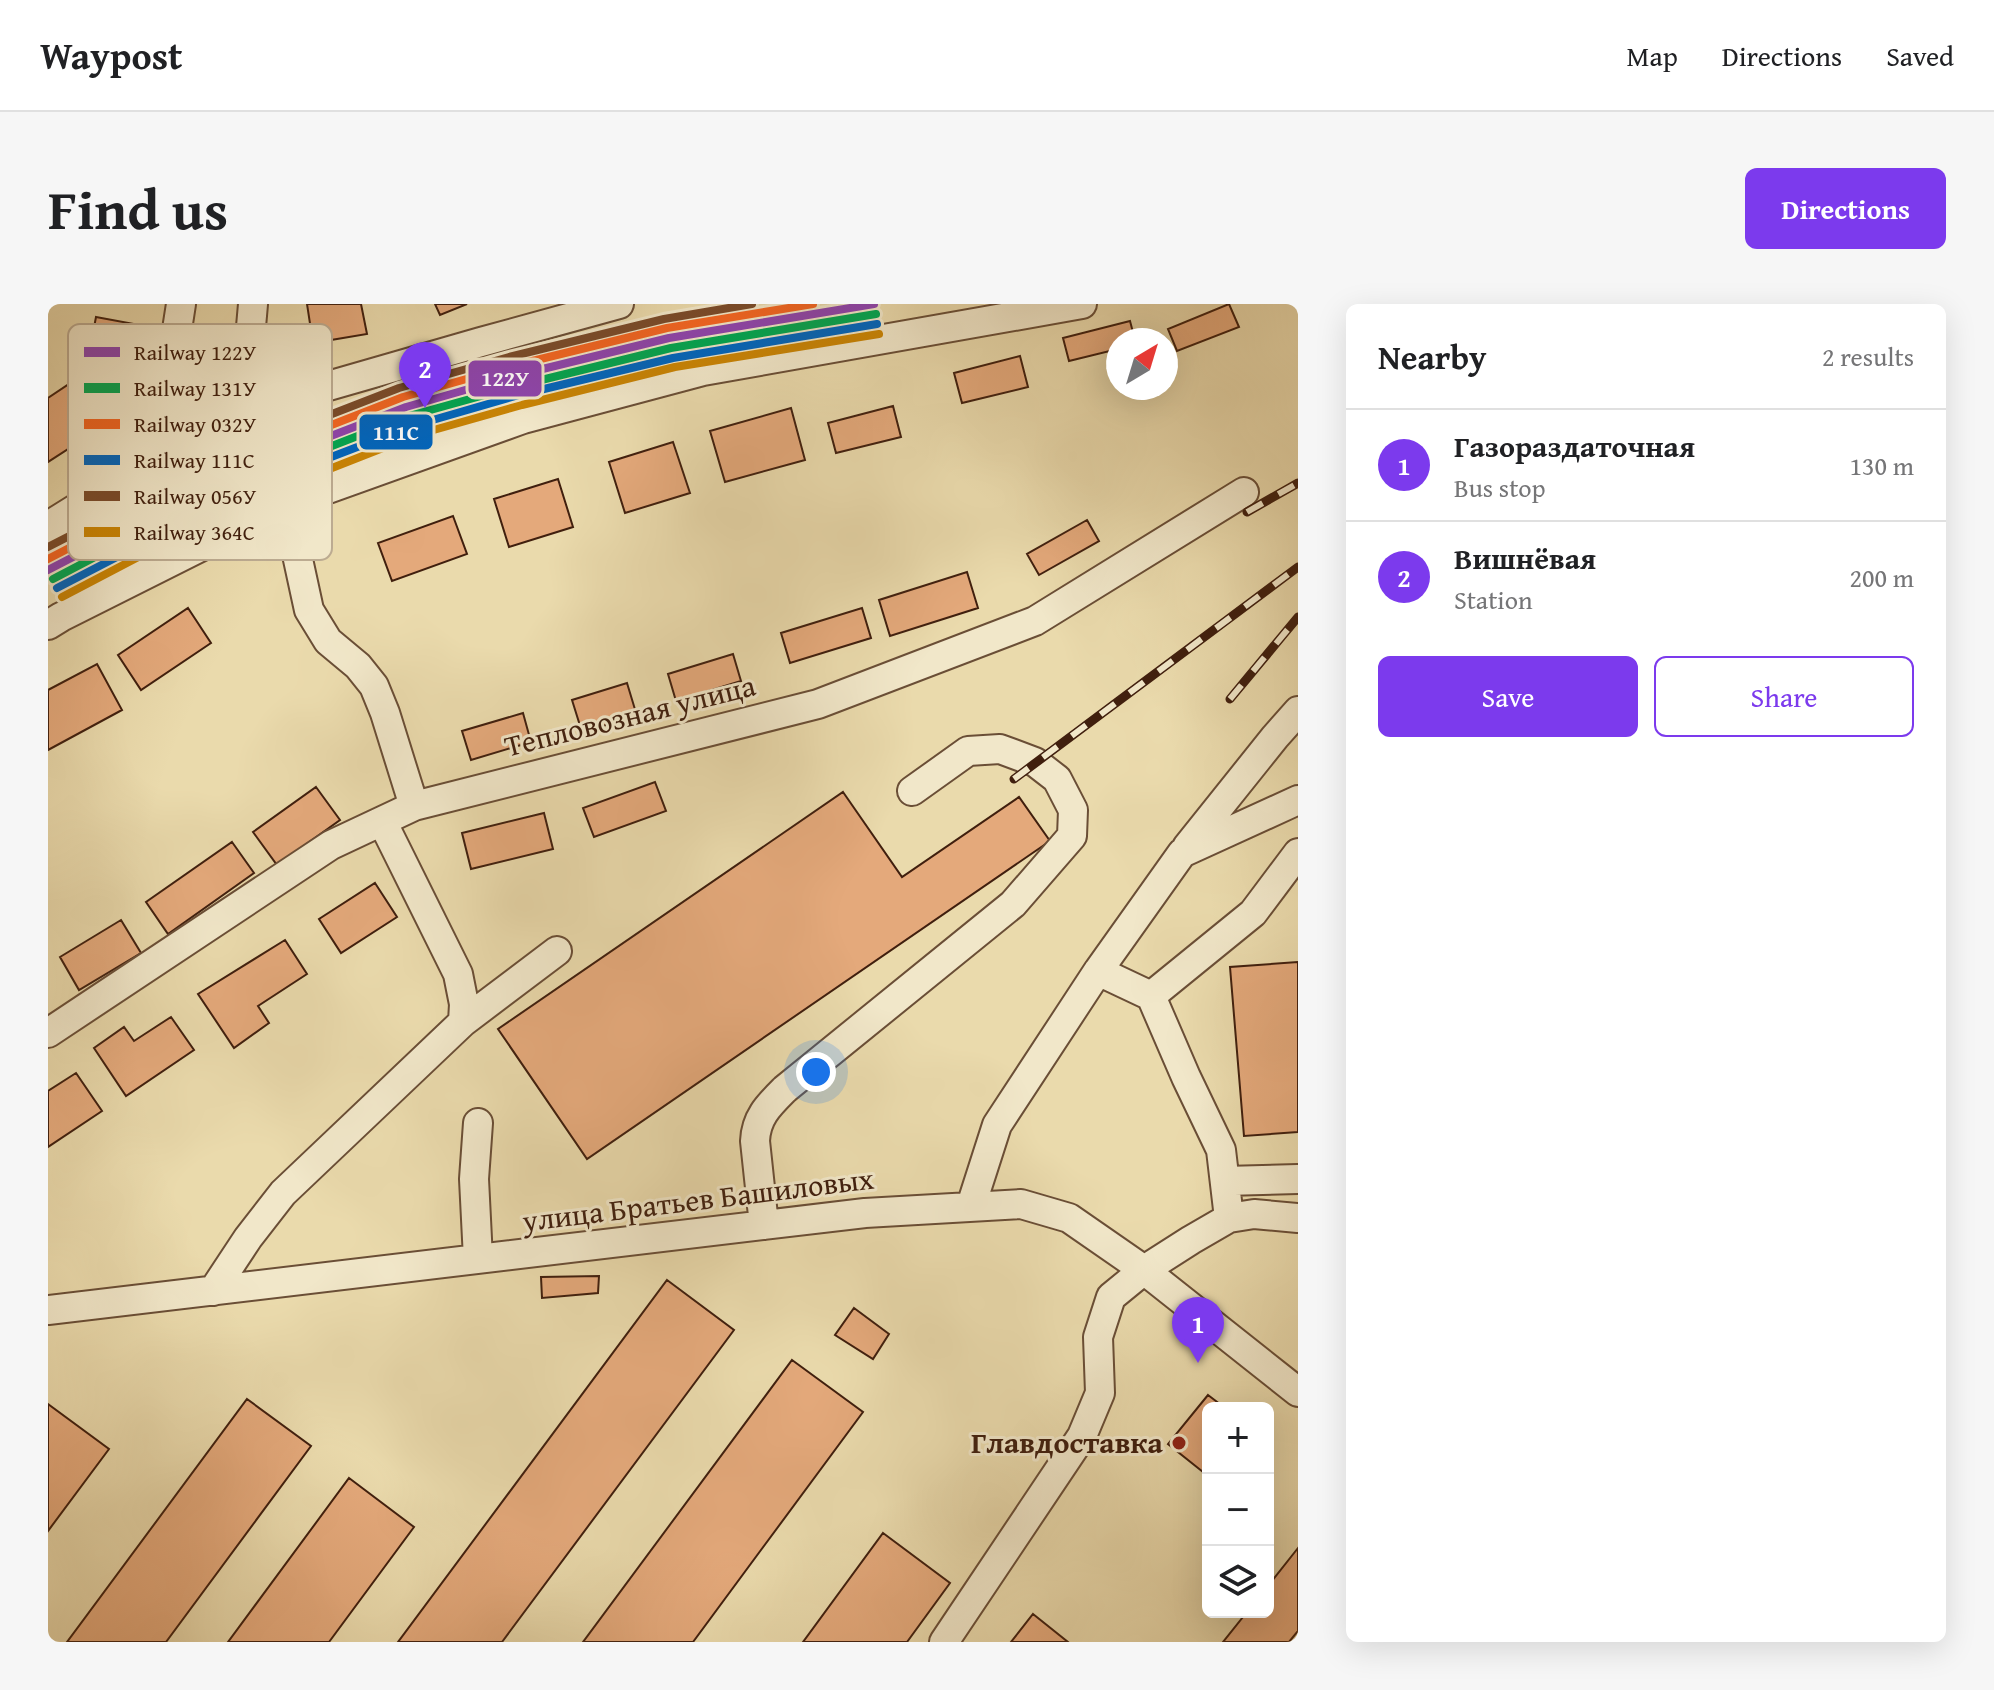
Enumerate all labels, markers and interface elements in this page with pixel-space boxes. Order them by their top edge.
text: Waypost [40,27,182,83]
text: Map [1626,35,1678,76]
text: Directions [1722,35,1842,76]
text: Saved [1886,35,1954,76]
text: Find us [48,167,228,250]
button: Directions [1745,168,1946,249]
legend [68,324,332,560]
north arrow [1106,328,1178,400]
text: Nearby [1378,332,1487,381]
text: Railway 122У [134,336,257,368]
text: 2 results [1822,337,1914,376]
pin: 2 [399,342,451,408]
line badge: 122У [467,359,543,398]
text: 122У [481,362,529,394]
text: Railway 131У [134,372,257,404]
text: Railway 032У [134,408,257,440]
line badge: 111С [358,413,434,451]
text: 111С [373,416,419,448]
text: Газораздаточная [1454,424,1695,468]
text: Railway 111С [134,444,255,476]
text: 1 [1397,446,1411,485]
text: 130 m [1849,446,1914,485]
text: Bus stop [1454,468,1546,507]
text: Railway 056У [134,480,257,512]
text: Railway 364С [134,516,255,548]
text: Вишнёвая [1454,536,1596,580]
text: 2 [1397,558,1411,597]
text: 200 m [1849,558,1914,597]
text: Station [1454,580,1533,619]
button: Save [1378,656,1638,737]
button: Share [1654,656,1914,737]
street label: Тепловозная улица [500,662,760,767]
your location [796,1052,836,1092]
street label: улица Братьев Башиловых [519,1156,877,1243]
pin: 1 [1172,1297,1224,1363]
map controls [1202,1402,1274,1618]
button: + [1202,1402,1274,1474]
place label: Главдоставка [971,1420,1164,1464]
marker: Главдоставка [1170,1434,1188,1452]
button: − [1202,1474,1274,1546]
button: layers [1202,1546,1274,1618]

